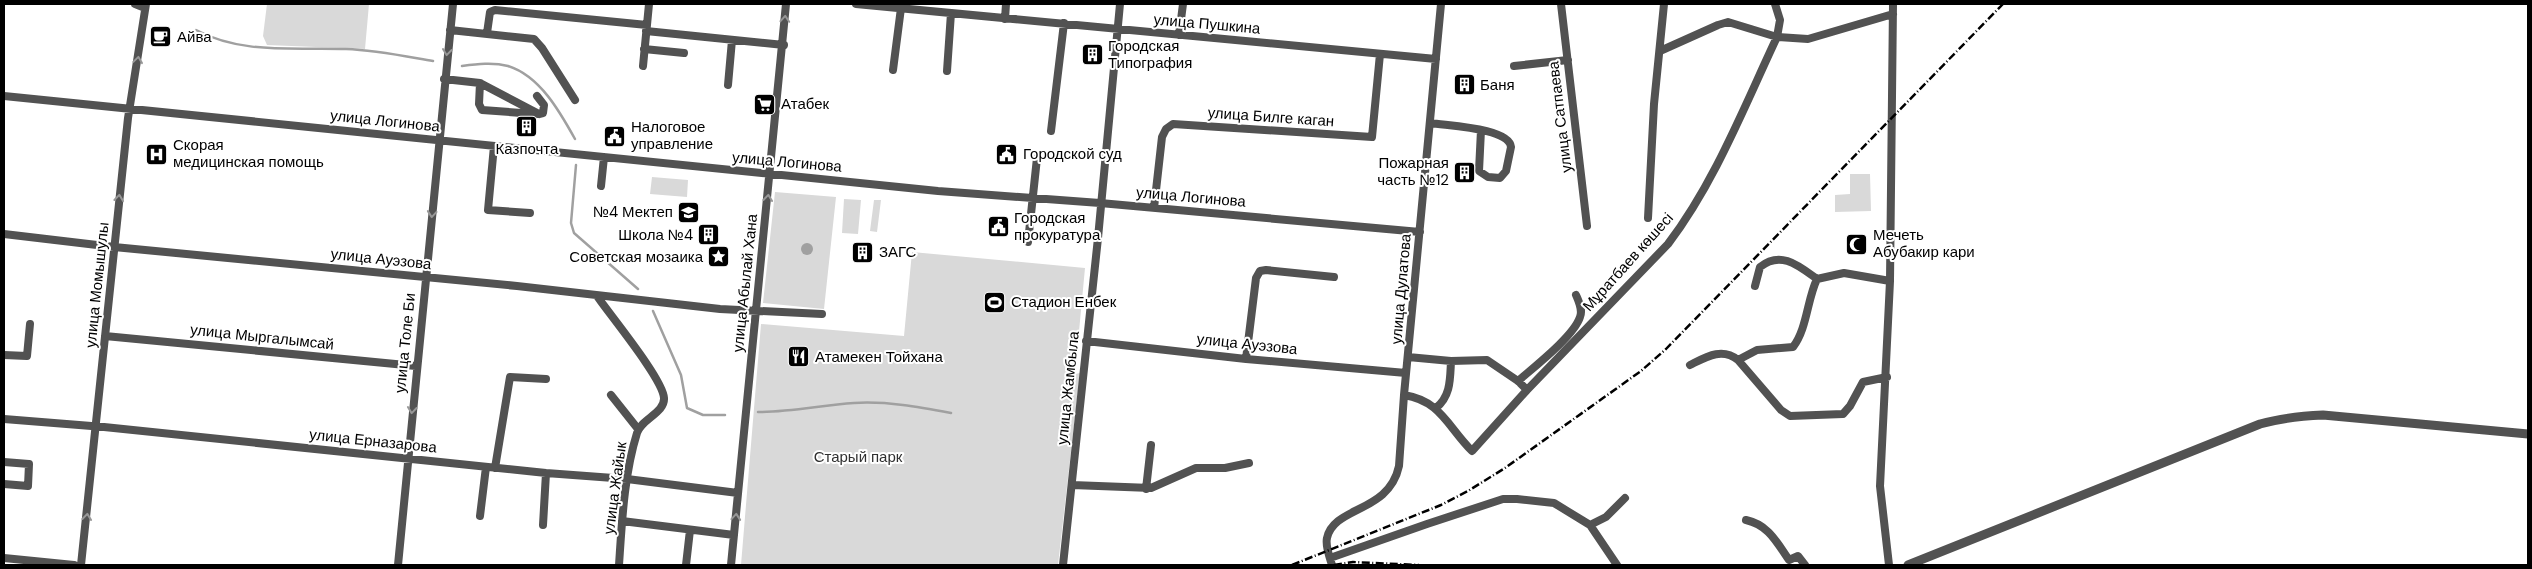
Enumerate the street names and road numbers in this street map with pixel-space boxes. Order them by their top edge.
street label: улица Пушкина [1153,9,1262,39]
street label: улица Сатпаева [1543,60,1577,174]
street label: улица Билге каган [1207,103,1335,131]
street label: улица Логинова [329,105,441,137]
street label: улица Логинова [731,147,843,177]
street label: улица Логинова [1135,182,1247,212]
street label: Мұратбаев көшесі [1578,208,1678,316]
street label: улица Абылай Хана [728,212,762,353]
street label: улица Момышулы [80,221,114,349]
street label: улица Дулатова [1386,232,1416,345]
street label: улица Ауэзова [330,244,433,274]
street label: улица Толе Би [390,292,420,394]
street label: улица Мыргалымсай [189,320,335,354]
street label: улица Ауэзова [1196,329,1299,359]
street label: улица Жамбыла [1052,330,1084,446]
street label: улица Ерназарова [308,424,438,458]
street label: улица Жайык [599,440,631,536]

